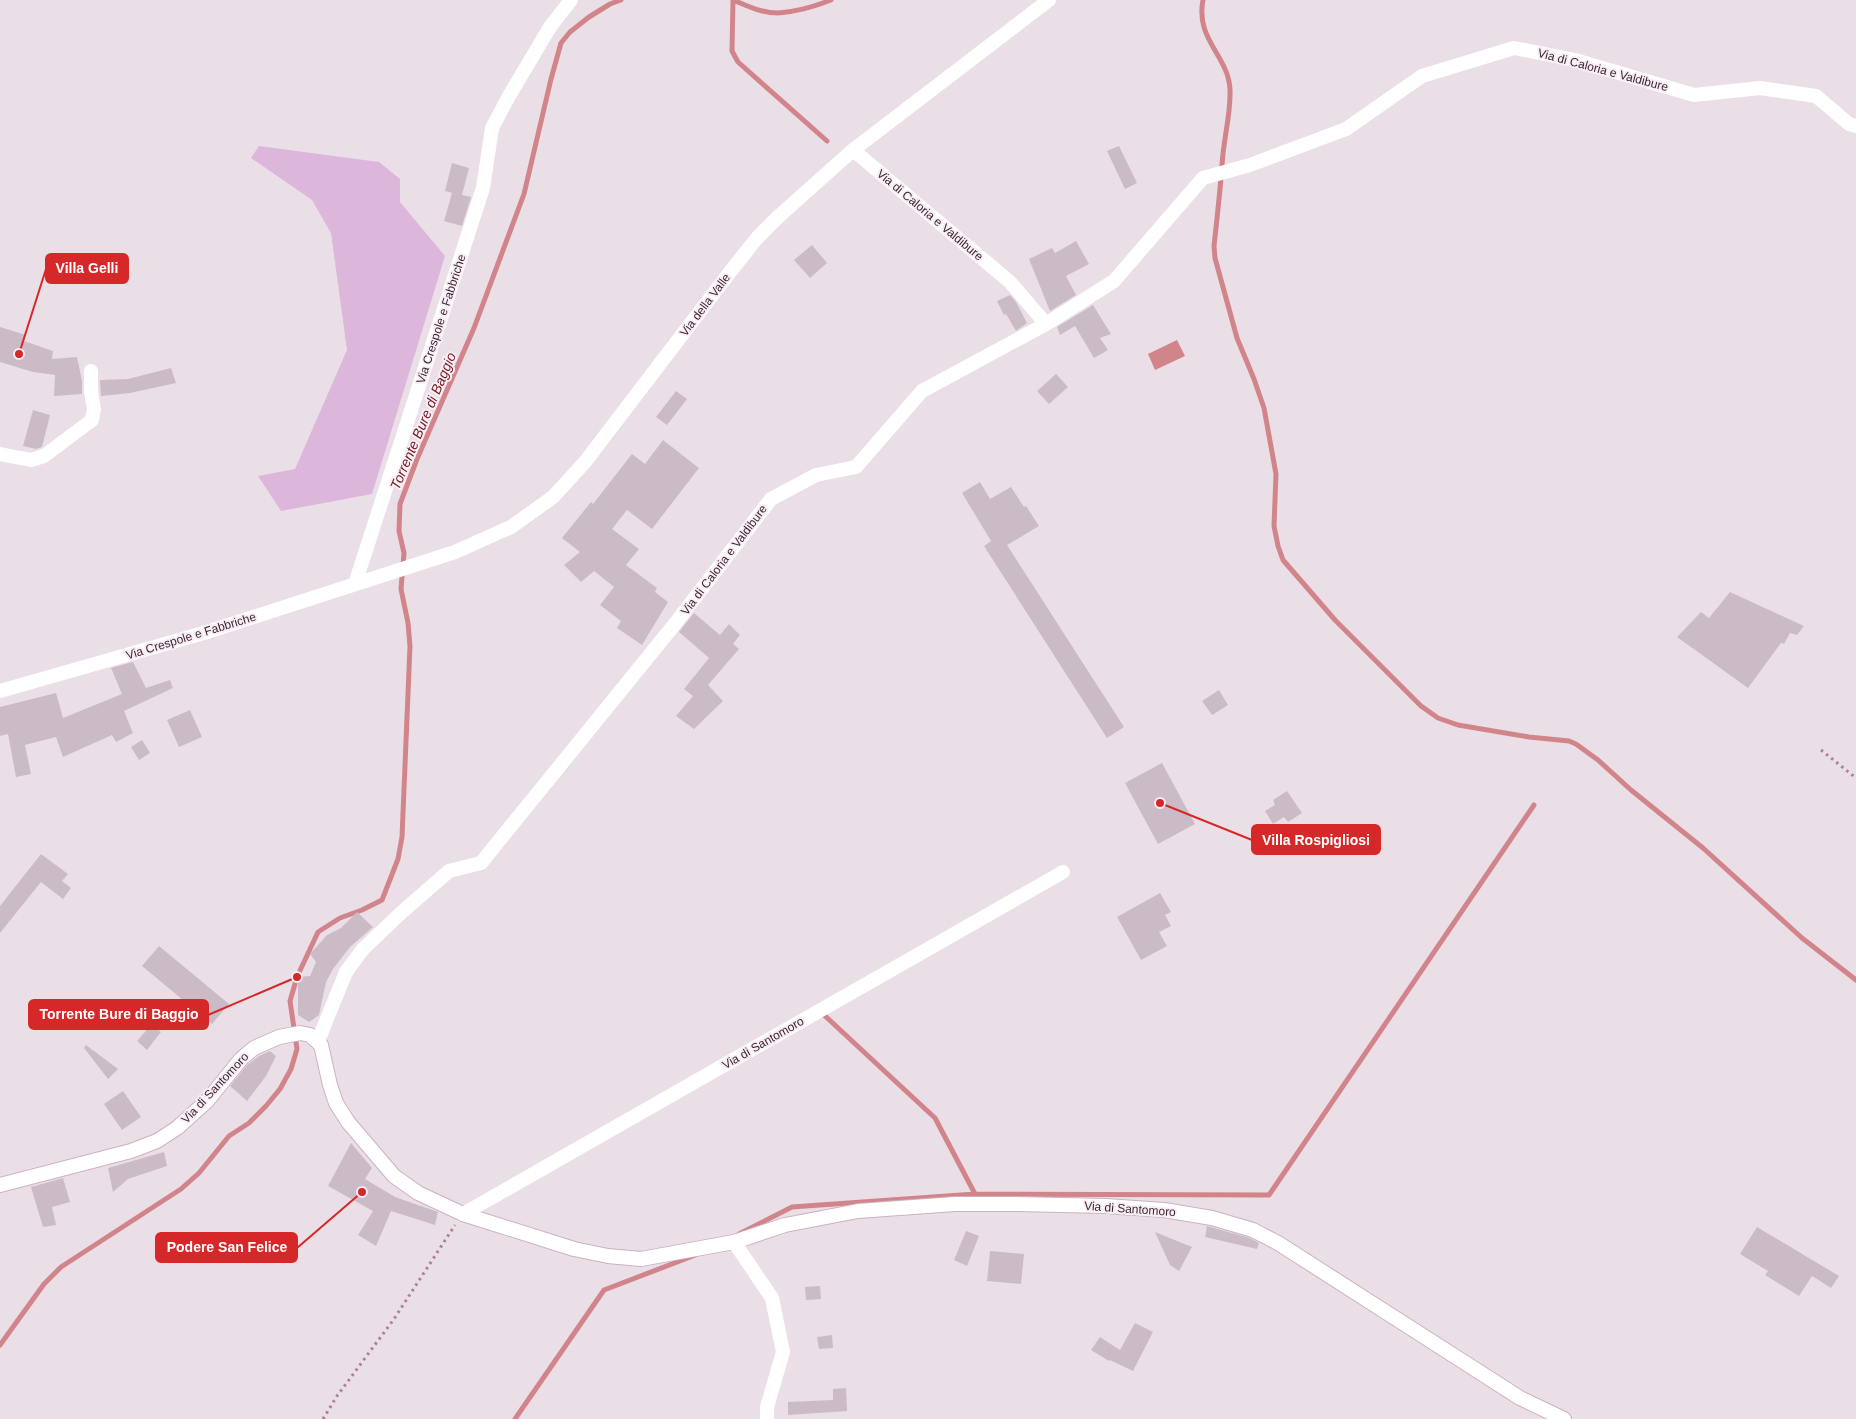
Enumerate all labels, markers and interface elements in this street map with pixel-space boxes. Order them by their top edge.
street label: Via di Caloria e Valdibure [1536,46,1670,94]
street label: Via di Caloria e Valdibure [874,166,986,264]
street label: Via Crespole e Fabbriche [413,252,469,385]
callout: Villa Gelli [46,254,128,283]
text: Villa Gelli [56,260,118,276]
street label: Via della Valle [677,271,733,339]
water label: Torrente Bure di Baggio [387,350,459,492]
street label: Via di Caloria e Valdibure [678,502,770,618]
street label: Via Crespole e Fabbriche [124,609,258,662]
callout: Villa Rospigliosi [1252,825,1380,854]
text: Villa Rospigliosi [1262,832,1370,848]
callout: Torrente Bure di Baggio [29,1000,208,1029]
text: Torrente Bure di Baggio [39,1006,199,1022]
street label: Via di Santomoro [720,1014,807,1072]
street label: Via di Santomoro [179,1049,252,1126]
street label: Via di Santomoro [1084,1199,1177,1219]
callout: Podere San Felice [156,1233,297,1262]
text: Podere San Felice [167,1239,288,1255]

